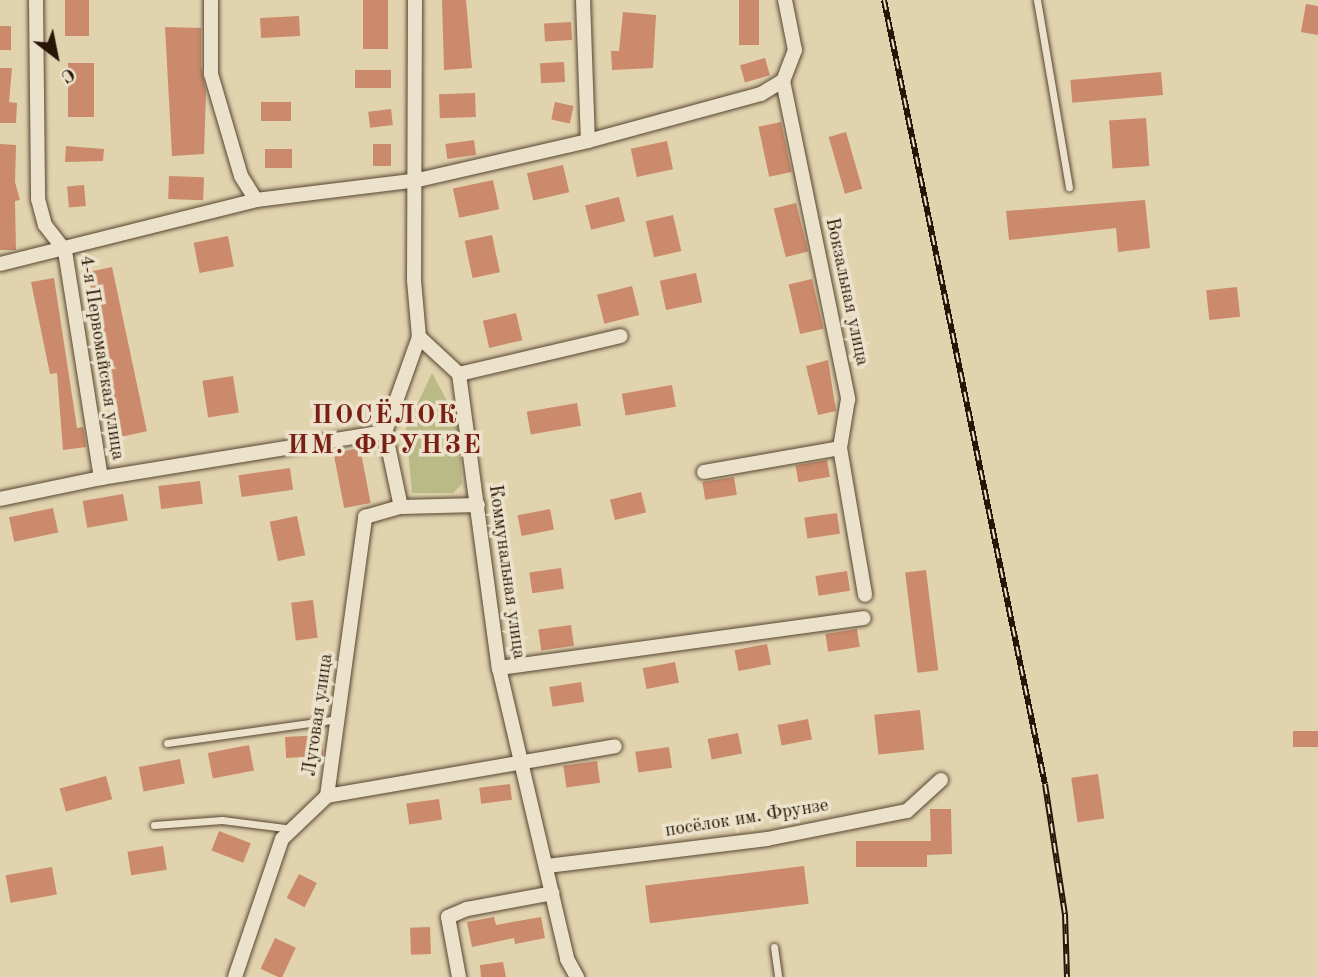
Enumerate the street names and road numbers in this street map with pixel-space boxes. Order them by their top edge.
street label: Вокзальная улица [819,216,873,368]
street label: 4-я Первомайская улица [74,254,128,462]
street label: Коммунальная улица [482,483,530,661]
street label: Луговая улица [299,652,339,778]
street label: посёлок им. Фрунзе [664,795,830,843]

